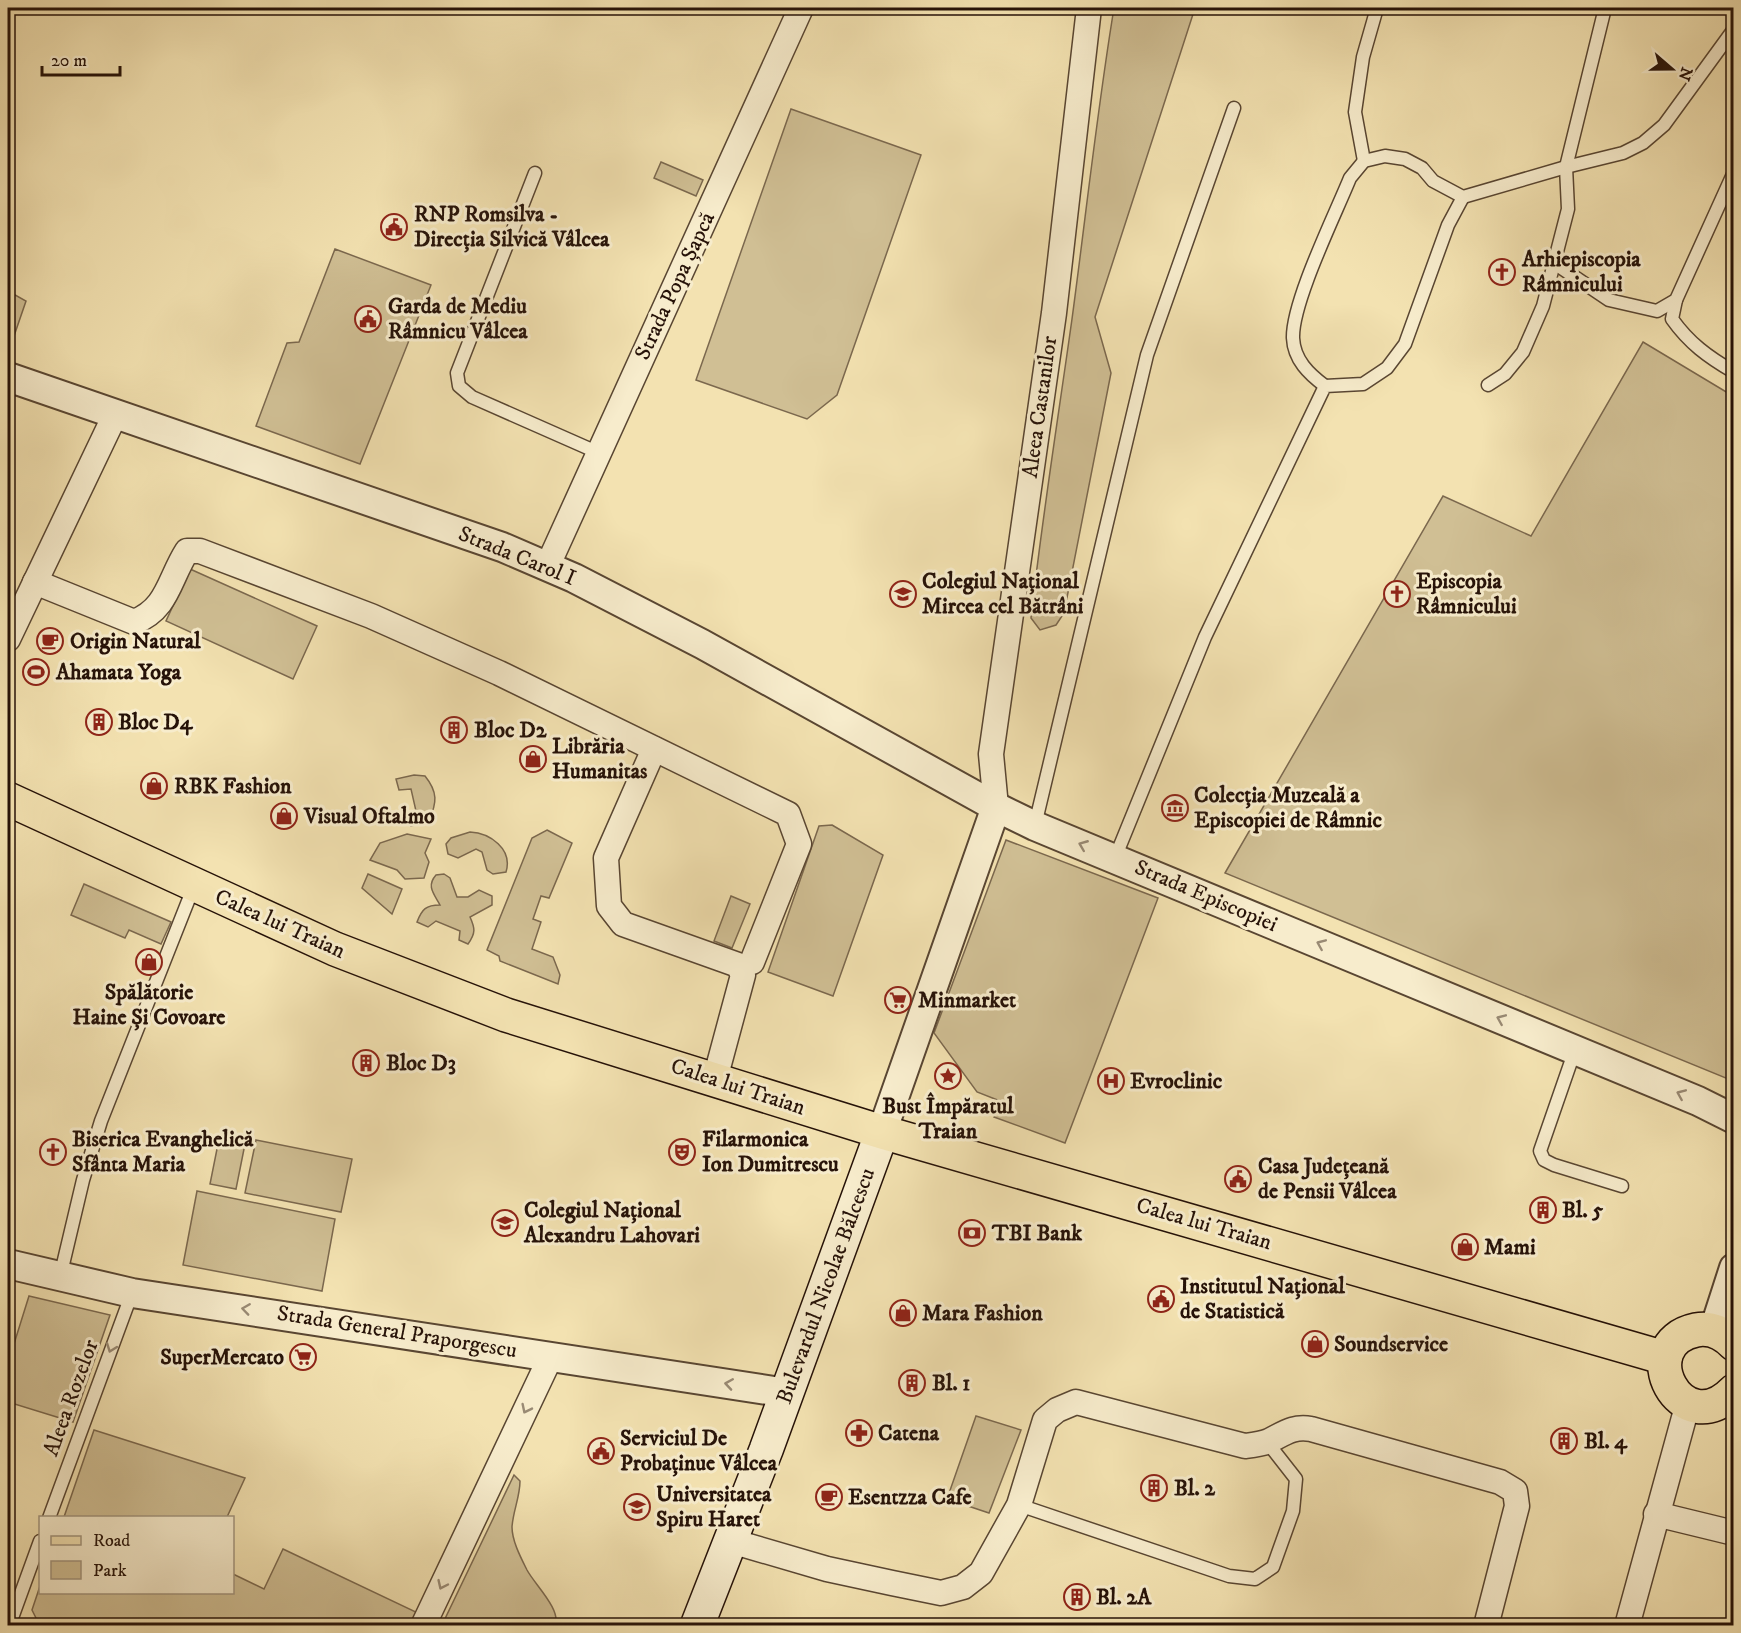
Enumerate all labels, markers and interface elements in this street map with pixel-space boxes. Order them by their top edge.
scale bar [42,39,120,77]
north arrow [1642,39,1702,99]
text: 20 m [51,50,87,72]
text: N [1674,64,1697,83]
place label: RNP Romsilva - Direcția Silvică Vâlcea [414,201,610,253]
street label: Strada Popa Șapcă [629,207,721,364]
public building icon: RNP Romsilva - Direcția Silvică Vâlcea [379,212,409,242]
place label: Arhiepiscopia Râmnicului [1521,246,1641,298]
church icon: Arhiepiscopia Râmnicului [1487,257,1517,287]
place label: Garda de Mediu Râmnicu Vâlcea [388,293,528,345]
public building icon: Garda de Mediu Râmnicu Vâlcea [353,304,383,334]
street label: Aleea Castanilor [1017,333,1063,480]
street label: Strada Carol I [454,520,580,592]
place label: Colegiul Național Mircea cel Bătrâni [922,568,1084,620]
place label: Episcopia Râmnicului [1416,568,1517,620]
school or university icon: Colegiul Național Mircea cel Bătrâni [888,579,918,609]
church icon: Episcopia Râmnicului [1382,579,1412,609]
cafe icon: Origin Natural [35,626,65,656]
place label: Origin Natural [70,628,201,655]
sports icon: Ahamata Yoga [21,657,51,687]
place label: Ahamata Yoga [55,659,182,686]
building icon: Bloc D4 [84,707,114,737]
place label: Bloc D4 [118,709,194,736]
building icon: Bloc D2 [439,715,469,745]
place label: Bloc D2 [474,717,548,744]
place label: Librăria Humanitas [552,733,648,785]
shop icon: Librăria Humanitas [518,744,548,774]
shop icon: RBK Fashion [139,771,169,801]
place label: RBK Fashion [174,773,292,800]
place label: Colecția Muzeală a Episcopiei de Râmnic [1194,782,1383,834]
museum icon: Colecția Muzeală a Episcopiei de Râmnic [1160,793,1190,823]
shop icon: Visual Oftalmo [269,801,299,831]
place label: Visual Oftalmo [303,803,435,830]
one-way arrow [1078,840,1089,852]
street label: Strada Episcopiei [1131,854,1281,938]
street label: Calea lui Traian [211,883,350,965]
one-way arrow [1316,939,1327,951]
shop icon: Spălătorie Haine Și Covoare [134,947,164,977]
place label: Spălătorie Haine Și Covoare [73,979,225,1031]
supermarket icon: Minmarket [883,985,913,1015]
place label: Minmarket [918,987,1016,1014]
one-way arrow [1496,1014,1507,1026]
building icon: Bloc D3 [351,1048,381,1078]
place label: Bloc D3 [386,1050,456,1077]
street label: Calea lui Traian [667,1053,809,1122]
place icon: Bust Împăratul Traian [933,1061,963,1091]
hospital icon: Evroclinic [1096,1066,1126,1096]
place label: Evroclinic [1130,1068,1223,1095]
one-way arrow [1676,1089,1687,1101]
place label: Bust Împăratul Traian [882,1092,1014,1145]
place label: Biserica Evanghelică Sfânta Maria [72,1126,254,1178]
place label: Filarmonica Ion Dumitrescu [702,1126,839,1178]
church icon: Biserica Evanghelică Sfânta Maria [38,1137,68,1167]
theatre icon: Filarmonica Ion Dumitrescu [667,1137,697,1167]
place label: Casa Județeană de Pensii Vâlcea [1258,1153,1397,1205]
street label: Bulevardul Nicolae Bălcescu [771,1164,881,1408]
public building icon: Casa Județeană de Pensii Vâlcea [1223,1164,1253,1194]
street label: Calea lui Traian [1133,1192,1275,1256]
building icon: Bl. 5 [1528,1195,1558,1225]
place label: Colegiul Național Alexandru Lahovari [523,1197,700,1249]
place label: Bl. 5 [1562,1197,1603,1224]
school or university icon: Colegiul Național Alexandru Lahovari [490,1208,520,1238]
bank icon: TBI Bank [957,1218,987,1248]
place label: TBI Bank [991,1220,1083,1247]
shop icon: Mami [1450,1232,1480,1262]
place label: Mami [1484,1234,1536,1261]
place label: Institutul Național de Statistică [1180,1273,1345,1325]
public building icon: Institutul Național de Statistică [1146,1284,1176,1314]
shop icon: Mara Fashion [888,1298,918,1328]
street label: Strada General Praporgescu [275,1300,519,1364]
place label: Mara Fashion [922,1300,1043,1327]
one-way arrow [241,1304,251,1316]
shop icon: Soundservice [1300,1329,1330,1359]
place label: Soundservice [1334,1331,1448,1358]
street label: Aleea Rozelor [37,1335,105,1460]
one-way arrow [106,1342,119,1352]
supermarket icon: SuperMercato [288,1342,318,1372]
place label: SuperMercato [160,1344,284,1371]
building icon: Bl. 1 [897,1368,927,1398]
place label: Bl. 1 [932,1370,970,1397]
one-way arrow [725,1378,735,1391]
one-way arrow [522,1402,534,1413]
pharmacy icon: Catena [844,1418,874,1448]
place label: Catena [878,1420,940,1447]
place label: Serviciul De Probaținue Vâlcea [620,1425,778,1477]
building icon: Bl. 4 [1549,1426,1579,1456]
place label: Bl. 4 [1584,1428,1628,1455]
public building icon: Serviciul De Probaținue Vâlcea [586,1436,616,1466]
building icon: Bl. 2 [1139,1473,1169,1503]
place label: Bl. 2 [1174,1475,1216,1502]
place label: Universitatea Spiru Haret [656,1481,772,1533]
cafe icon: Esentzza Cafe [814,1482,844,1512]
place label: Esentzza Cafe [848,1484,972,1511]
school or university icon: Universitatea Spiru Haret [622,1492,652,1522]
legend [39,1516,234,1594]
text: Road [93,1530,130,1552]
text: Park [93,1560,127,1582]
one-way arrow [438,1578,450,1589]
building icon: Bl. 2A [1062,1582,1092,1612]
place label: Bl. 2A [1096,1584,1152,1611]

